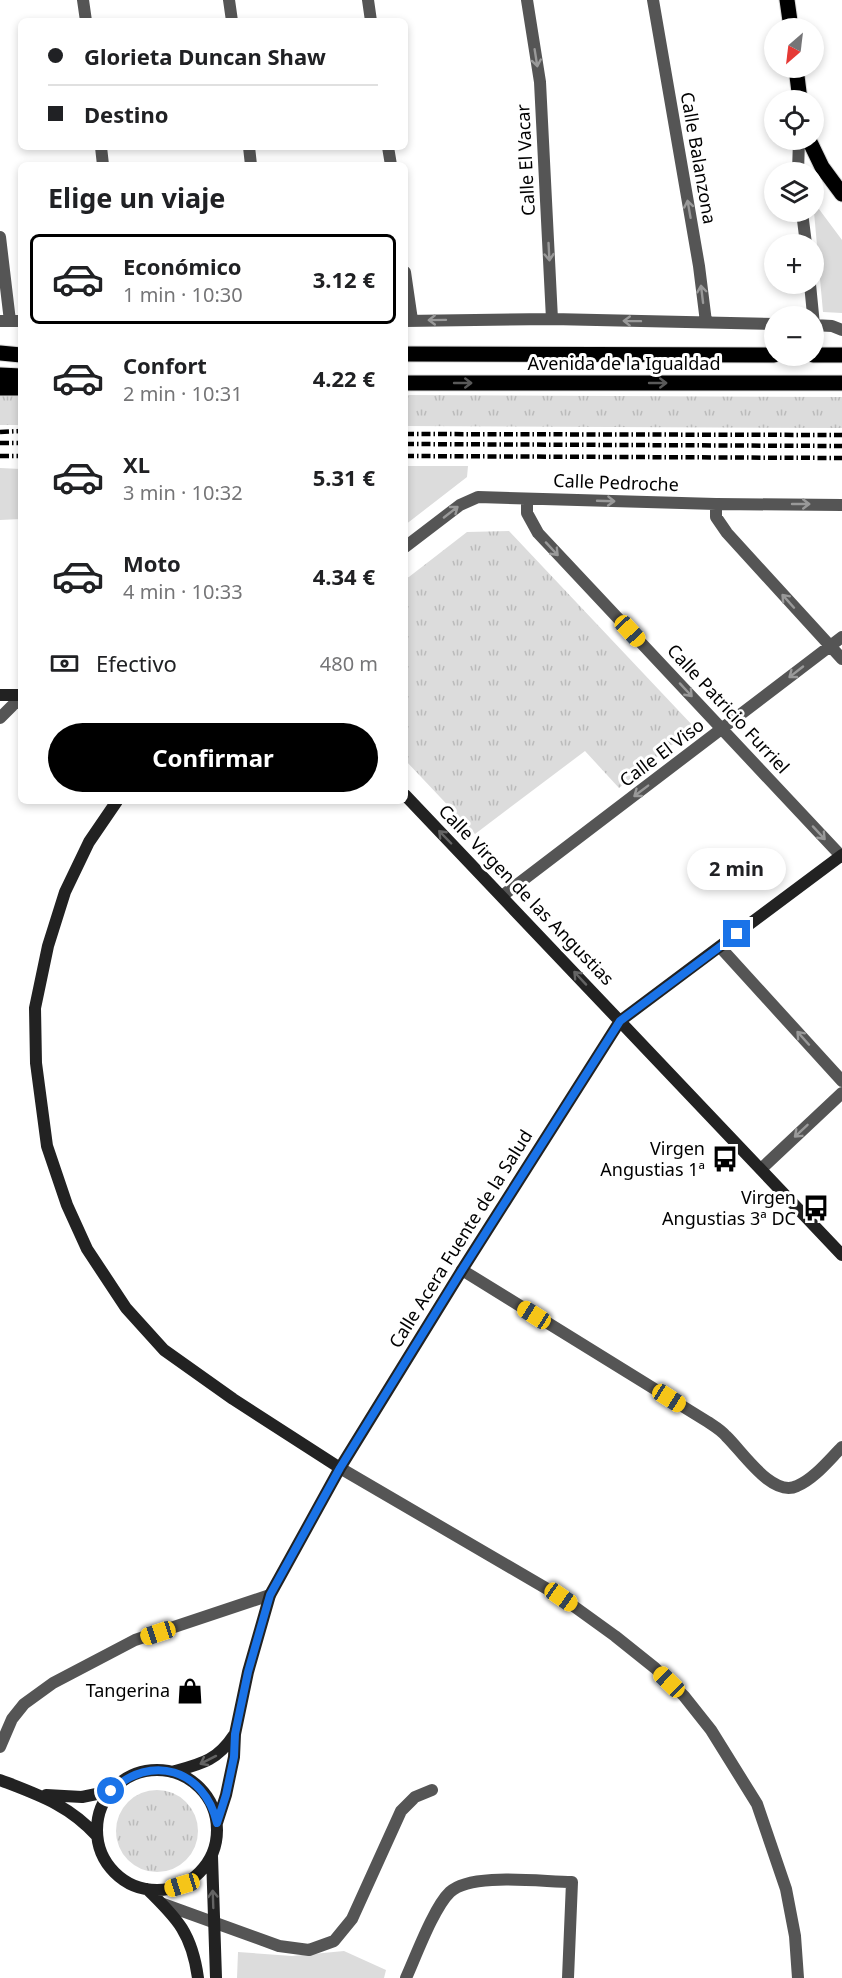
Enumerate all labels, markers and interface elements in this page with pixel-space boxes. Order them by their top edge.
north arrow [764,18,824,78]
map controls [764,18,824,366]
text: Glorieta Duncan Shaw [84,41,326,71]
one-way arrow [531,47,542,67]
street label: Calle Balanzona [676,90,722,226]
button: locate [764,90,824,150]
text: Destino [84,99,168,129]
street label: Calle El Vacar [510,103,540,216]
button: layers [764,162,824,222]
text: Elige un viaje [48,179,225,216]
one-way arrow [683,199,694,219]
button: + [764,234,824,294]
one-way arrow [543,242,554,262]
text: Económico [123,251,242,281]
icon: car [51,252,105,306]
text: 3.12 € [313,264,375,294]
text: 1 min · 10:30 [123,281,243,308]
one-way arrow [697,285,708,305]
button: − [764,306,824,366]
one-way arrow [427,314,447,326]
one-way arrow [622,315,642,326]
text: Confort [123,350,207,380]
icon: car [51,351,105,405]
street label: Avenida de la Igualdad [527,351,721,375]
text: 4.22 € [313,363,375,393]
one-way arrow [453,377,473,389]
one-way arrow [648,377,668,389]
text: 2 min · 10:31 [123,380,243,407]
text: XL [123,449,150,479]
icon: car [51,450,105,504]
text: 5.31 € [313,462,375,492]
street label: Calle Pedroche [553,468,679,496]
text: 3 min · 10:32 [123,479,243,506]
one-way arrow [596,495,616,507]
one-way arrow [791,498,811,510]
one-way arrow [443,505,459,518]
one-way arrow [545,541,560,556]
text: Moto [123,548,181,578]
icon: car [51,549,105,603]
text: 4.34 € [313,561,375,591]
text: 4 min · 10:33 [123,578,243,605]
one-way arrow [781,594,795,609]
car [611,612,649,650]
street label: Calle Patricio Furriel [662,638,795,778]
icon: cash [48,647,81,680]
text: Efectivo [96,648,177,678]
text: 480 m [320,650,378,677]
one-way arrow [788,666,804,679]
one-way arrow [679,683,694,698]
street label: Calle El Viso [614,713,709,792]
button: Confirmar [48,723,378,792]
one-way arrow [634,785,650,798]
street label: Calle Virgen de las Angustias [434,799,620,990]
one-way arrow [812,825,826,840]
one-way arrow [438,830,453,845]
callout: 2 min [688,847,786,889]
text: 2 min [709,855,764,882]
route end [723,920,750,947]
one-way arrow [573,971,587,986]
one-way arrow [796,1030,810,1045]
one-way arrow [794,1124,809,1138]
street label: Calle Acera Fuente de la Salud [383,1125,537,1352]
place label: Virgen Angustias 1ª [600,1136,705,1181]
bus stop icon: Virgen Angustias 1ª [710,1144,740,1174]
place label: Virgen Angustias 3ª DC [662,1185,796,1230]
bus stop icon: Virgen Angustias 3ª DC [801,1193,831,1223]
car [514,1298,554,1332]
car [649,1381,689,1415]
car [541,1579,581,1615]
car [138,1619,178,1647]
car [650,1663,688,1701]
shop icon: Tangerina [175,1676,205,1706]
place label: Tangerina [86,1678,170,1702]
one-way arrow [200,1754,217,1766]
route start [97,1777,124,1804]
car [162,1871,202,1899]
one-way arrow [207,1889,218,1909]

